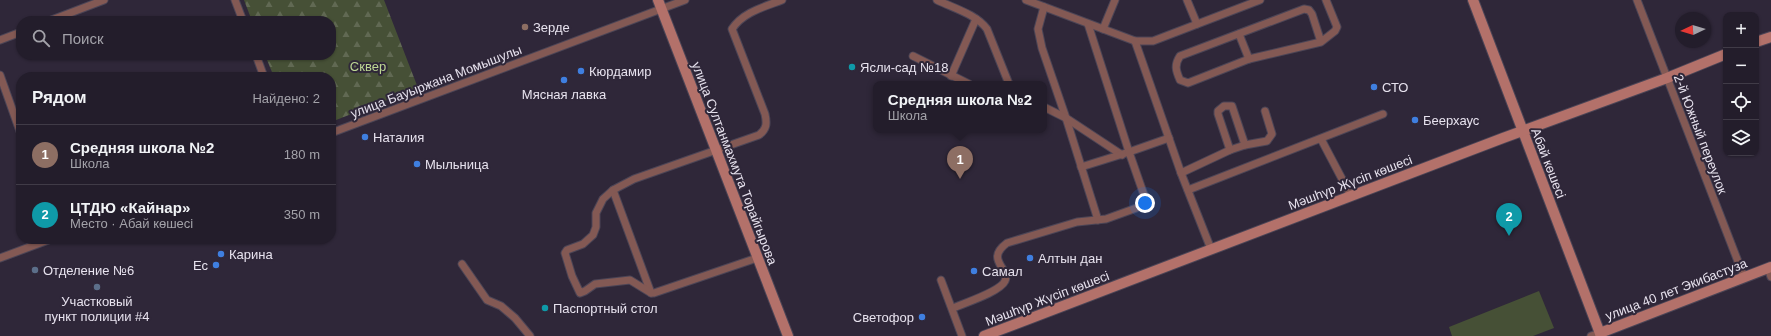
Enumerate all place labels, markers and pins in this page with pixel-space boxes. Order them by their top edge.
place label: Зерде [533,20,570,35]
marker: Зерде [520,22,530,32]
place label: Ясли-сад №18 [860,60,948,75]
marker: Ясли-сад №18 [847,62,857,72]
place label: Кюрдамир [589,64,652,79]
marker: Кюрдамир [576,66,586,76]
marker: Мясная лавка [559,75,569,85]
place label: СТО [1382,80,1408,95]
marker: СТО [1369,82,1379,92]
place label: Мясная лавка [522,87,607,102]
place label: Беерхаус [1423,113,1480,128]
marker: Беерхаус [1410,115,1420,125]
place label: Наталия [373,130,424,145]
marker: Наталия [360,132,370,142]
pin: 1 [947,146,973,179]
place label: Мыльница [425,157,489,172]
marker: Мыльница [412,159,422,169]
pin: 2 [1496,203,1522,236]
place label: Карина [229,247,273,262]
marker: Карина [216,249,226,259]
place label: Алтын дан [1038,251,1102,266]
marker: Алтын дан [1025,253,1035,263]
place label: Ес [193,258,208,273]
marker: Ес [211,260,221,270]
place label: Отделение №6 [43,263,134,278]
place label: Самал [982,264,1023,279]
marker: Отделение №6 [30,265,40,275]
marker: Самал [969,266,979,276]
marker: Участковый пункт полиции #4 [92,282,102,292]
place label: Участковый пункт полиции #4 [45,294,150,324]
place label: Паспортный стол [553,301,657,316]
marker: Паспортный стол [540,303,550,313]
place label: Светофор [853,310,914,325]
marker: Светофор [917,312,927,322]

